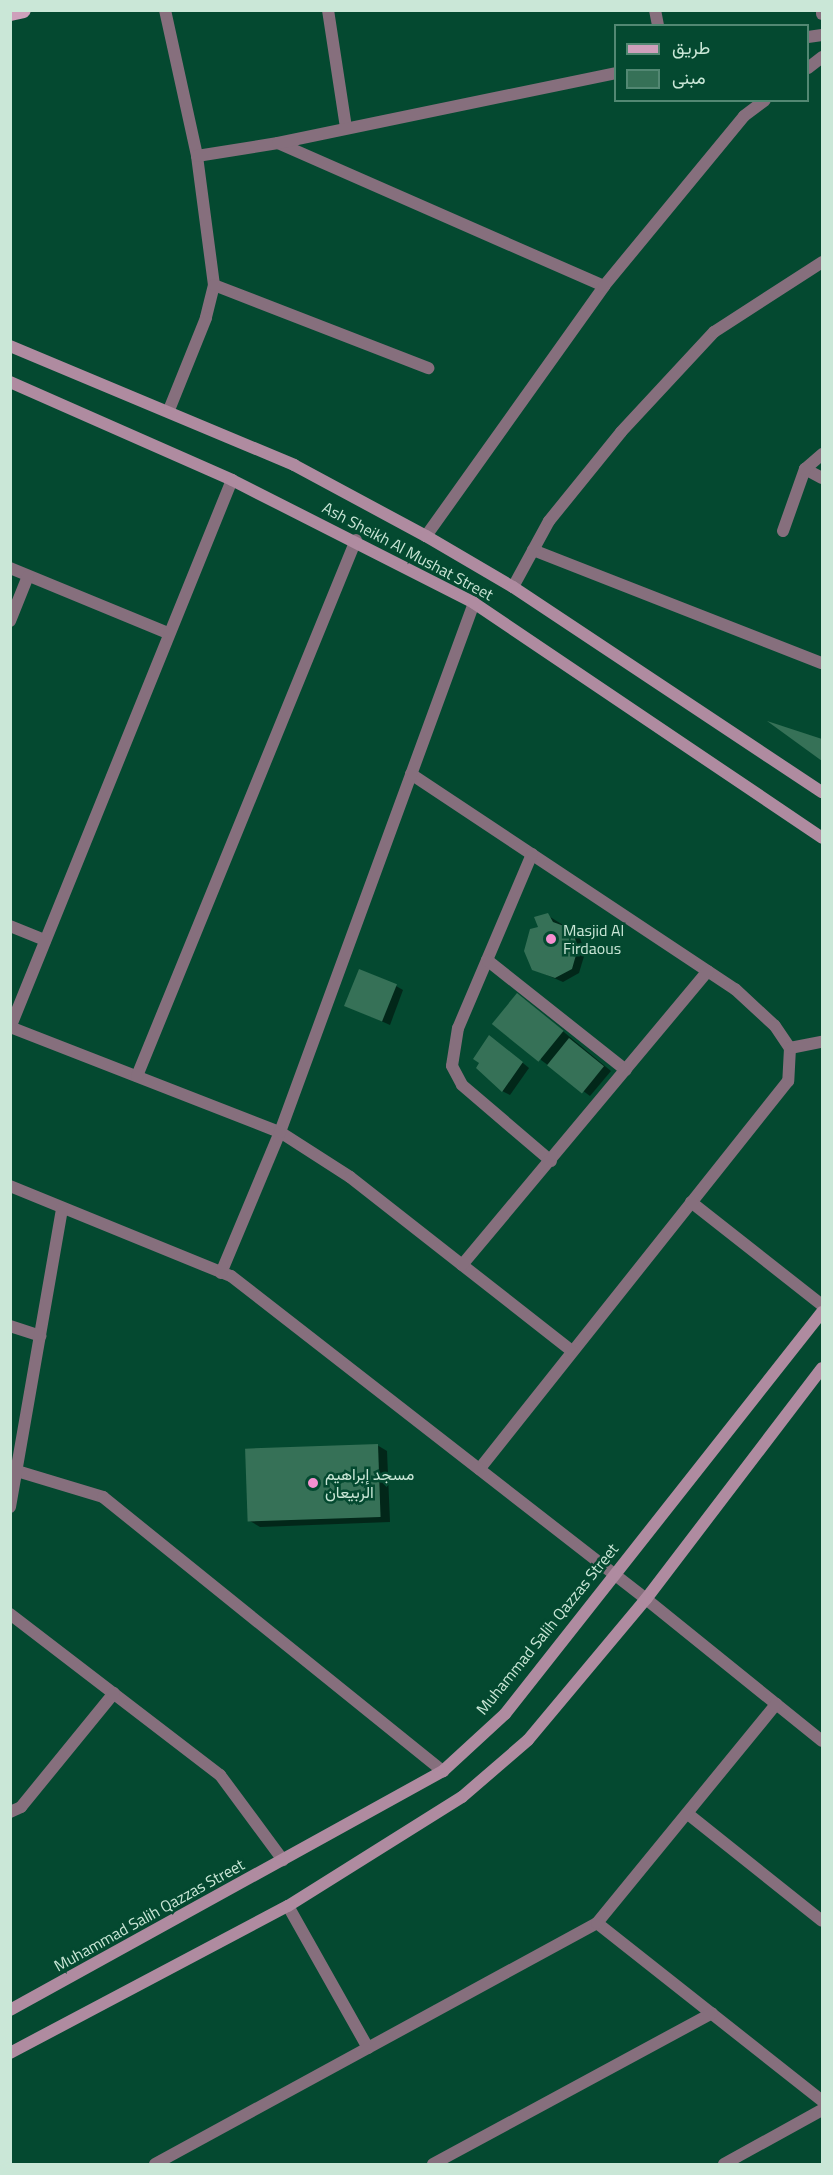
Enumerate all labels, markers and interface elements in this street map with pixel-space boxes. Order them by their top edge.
legend [614,24,809,102]
text: طريق [672,34,710,61]
text: مبنى [672,64,706,91]
street label: Ash Sheikh Al Mushat Street [319,498,497,604]
place label: Masjid Al Firdaous [563,920,624,958]
marker: Masjid Al Firdaous [544,932,558,946]
place label: مسجد إبراهيم الربيعان [325,1464,414,1502]
marker: مسجد إبراهيم الربيعان [306,1476,320,1490]
street label: Muhammad Salih Qazzas Street [472,1540,622,1718]
street label: Muhammad Salih Qazzas Street [50,1855,248,1975]

